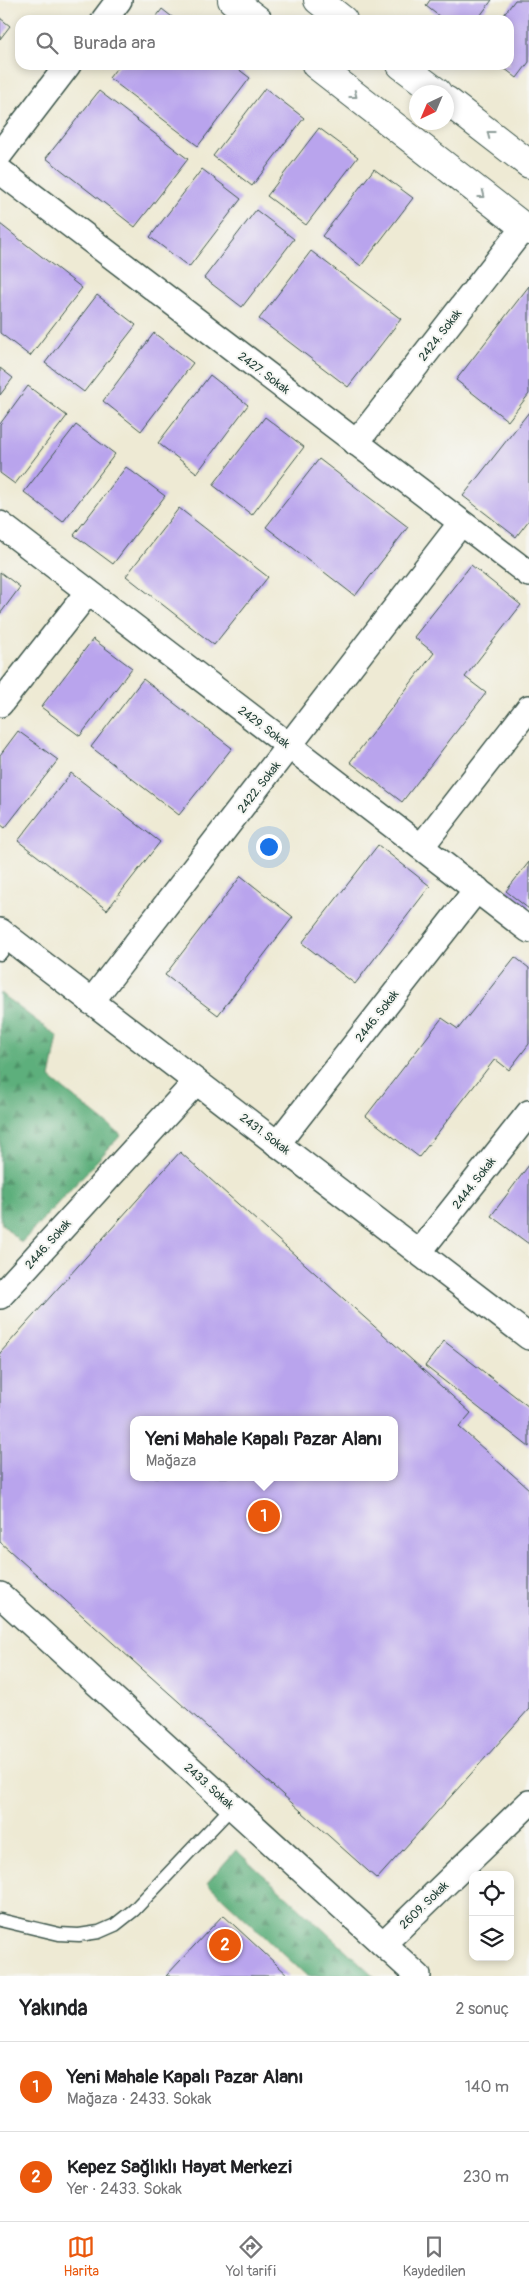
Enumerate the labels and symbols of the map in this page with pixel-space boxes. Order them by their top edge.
north arrow [409,85,454,130]
one-way arrow [348,89,358,98]
one-way arrow [487,131,496,140]
one-way arrow [477,189,486,198]
street label: 2424. Sokak [416,306,465,364]
street label: 2427. Sokak [235,349,293,398]
street label: 2429. Sokak [235,703,293,752]
street label: 2422. Sokak [235,759,284,816]
your location [256,834,282,860]
street label: 2446. Sokak [352,987,402,1045]
street label: 2431. Sokak [236,1111,293,1158]
street label: 2444. Sokak [449,1154,499,1212]
street label: 2446. Sokak [22,1216,75,1272]
pin: 1 [248,1497,280,1535]
street label: 2433. Sokak [181,1760,236,1812]
street label: 2609. Sokak [397,1878,452,1932]
pin: 2 [209,1926,241,1964]

